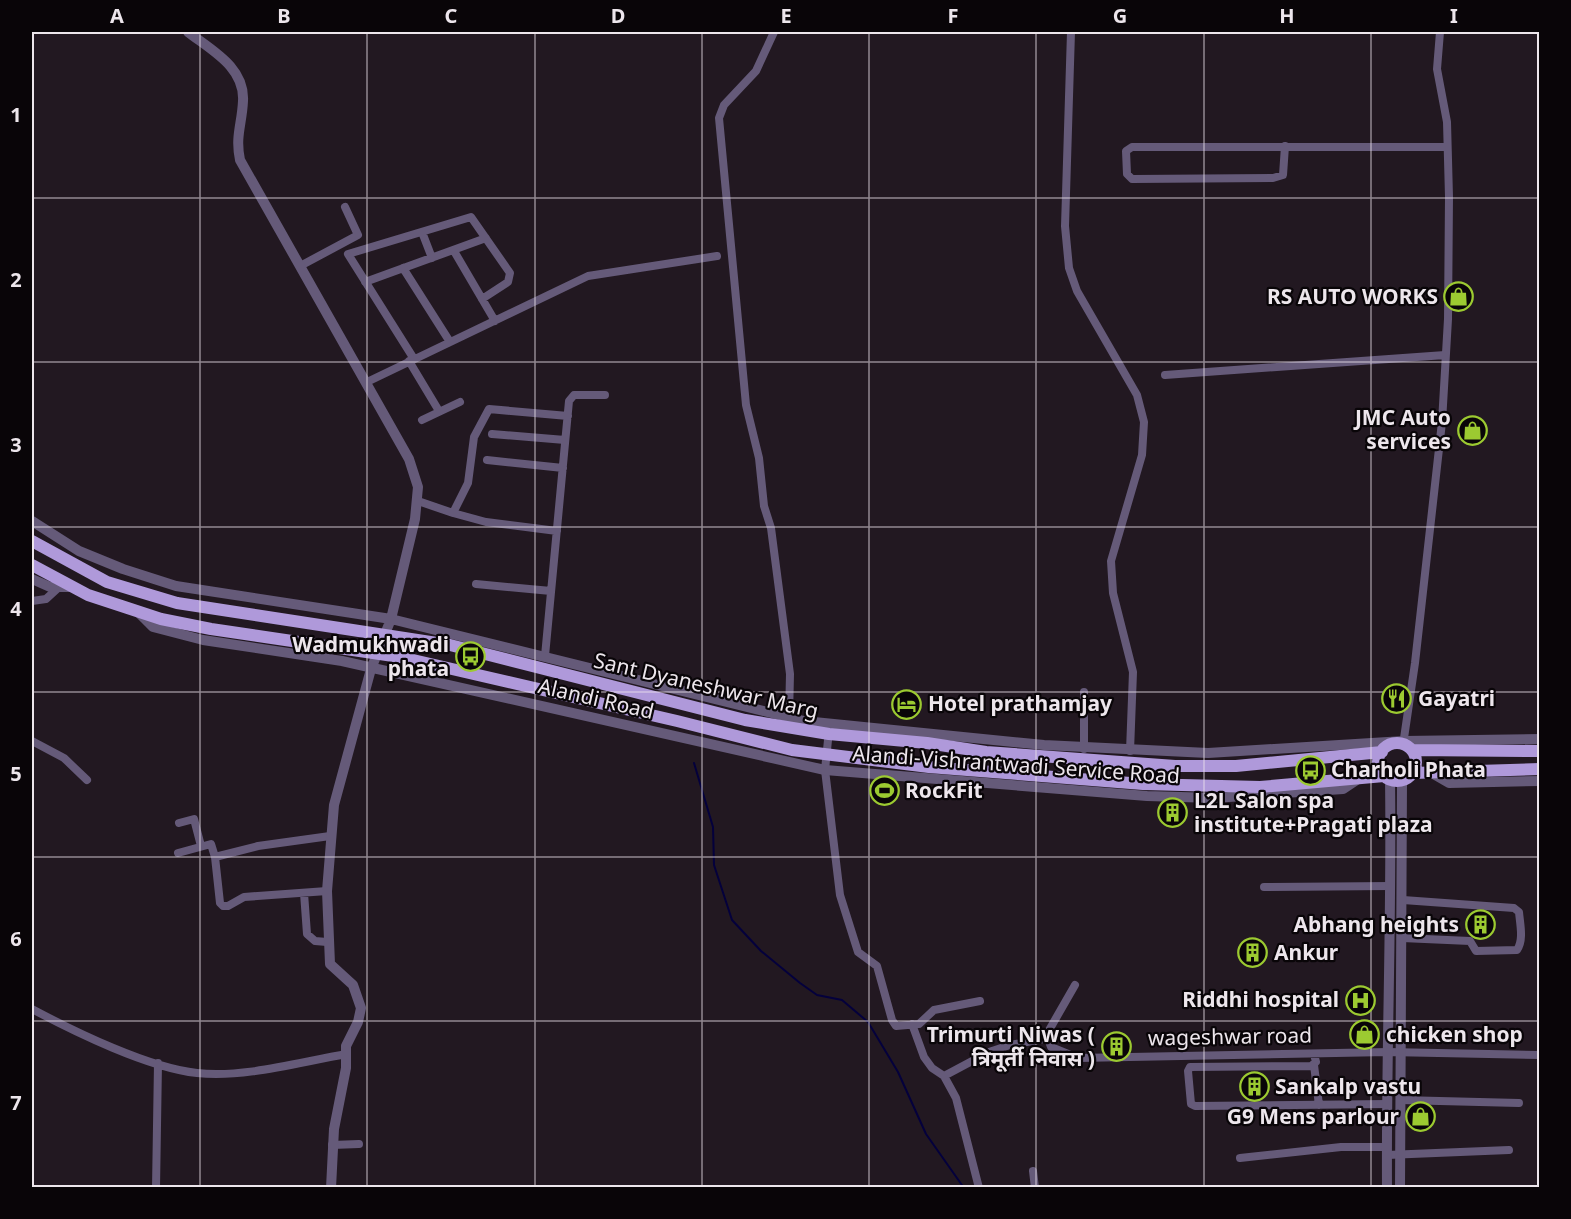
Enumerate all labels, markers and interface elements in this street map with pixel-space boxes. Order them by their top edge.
text: A [110,2,124,29]
text: B [277,2,291,29]
text: C [445,2,458,29]
text: D [611,2,625,29]
text: E [780,2,792,29]
text: F [948,2,958,29]
text: G [1113,2,1127,29]
text: H [1279,2,1295,29]
text: I [1450,2,1458,29]
text: 1 [10,101,22,128]
text: 2 [10,266,22,293]
shop icon: RS AUTO WORKS [1443,281,1475,313]
place label: RS AUTO WORKS [1267,282,1438,310]
place label: JMC Auto services [1353,403,1451,455]
shop icon: JMC Auto services [1456,414,1488,446]
text: 3 [10,431,22,458]
text: 4 [10,595,22,622]
place label: Wadmukhwadi phata [292,630,449,682]
bus stop icon: Wadmukhwadi phata [454,641,486,673]
street label: Sant Dyaneshwar Marg [591,646,821,724]
street label: Alandi Road [536,671,657,725]
restaurant icon: Gayatri [1381,683,1413,715]
place label: Gayatri [1418,684,1495,712]
hotel icon: Hotel prathamjay [891,688,923,720]
place label: Hotel prathamjay [928,689,1112,717]
street label: Alandi-Vishrantwadi Service Road [851,739,1181,789]
bus stop icon: Charholi Phata [1294,754,1326,786]
place label: Charholi Phata [1331,755,1486,783]
text: 5 [10,760,22,787]
sports icon: RockFit [868,775,900,807]
place label: RockFit [905,776,983,804]
place label: L2L Salon spa institute+Pragati plaza [1194,786,1433,838]
building icon: L2L Salon spa institute+Pragati plaza [1157,797,1189,829]
building icon: Abhang heights [1464,909,1496,941]
place label: Abhang heights [1294,910,1459,938]
text: 6 [10,925,22,952]
building icon: Ankur [1237,937,1269,969]
place label: Ankur [1274,938,1339,966]
hospital icon: Riddhi hospital [1344,984,1376,1016]
place label: Riddhi hospital [1182,985,1339,1013]
shop icon: chicken shop [1349,1019,1381,1051]
place label: Trimurti Niwas ( त्रिमूर्ती निवास ) [927,1020,1095,1072]
place label: chicken shop [1386,1020,1523,1048]
street label: wageshwar road [1148,1021,1312,1051]
building icon: Trimurti Niwas ( त्रिमूर्ती निवास ) [1100,1031,1132,1063]
building icon: Sankalp vastu [1238,1071,1270,1103]
place label: Sankalp vastu [1275,1072,1421,1100]
text: 7 [10,1089,22,1116]
shop icon: G9 Mens parlour [1404,1101,1436,1133]
place label: G9 Mens parlour [1227,1102,1400,1130]

